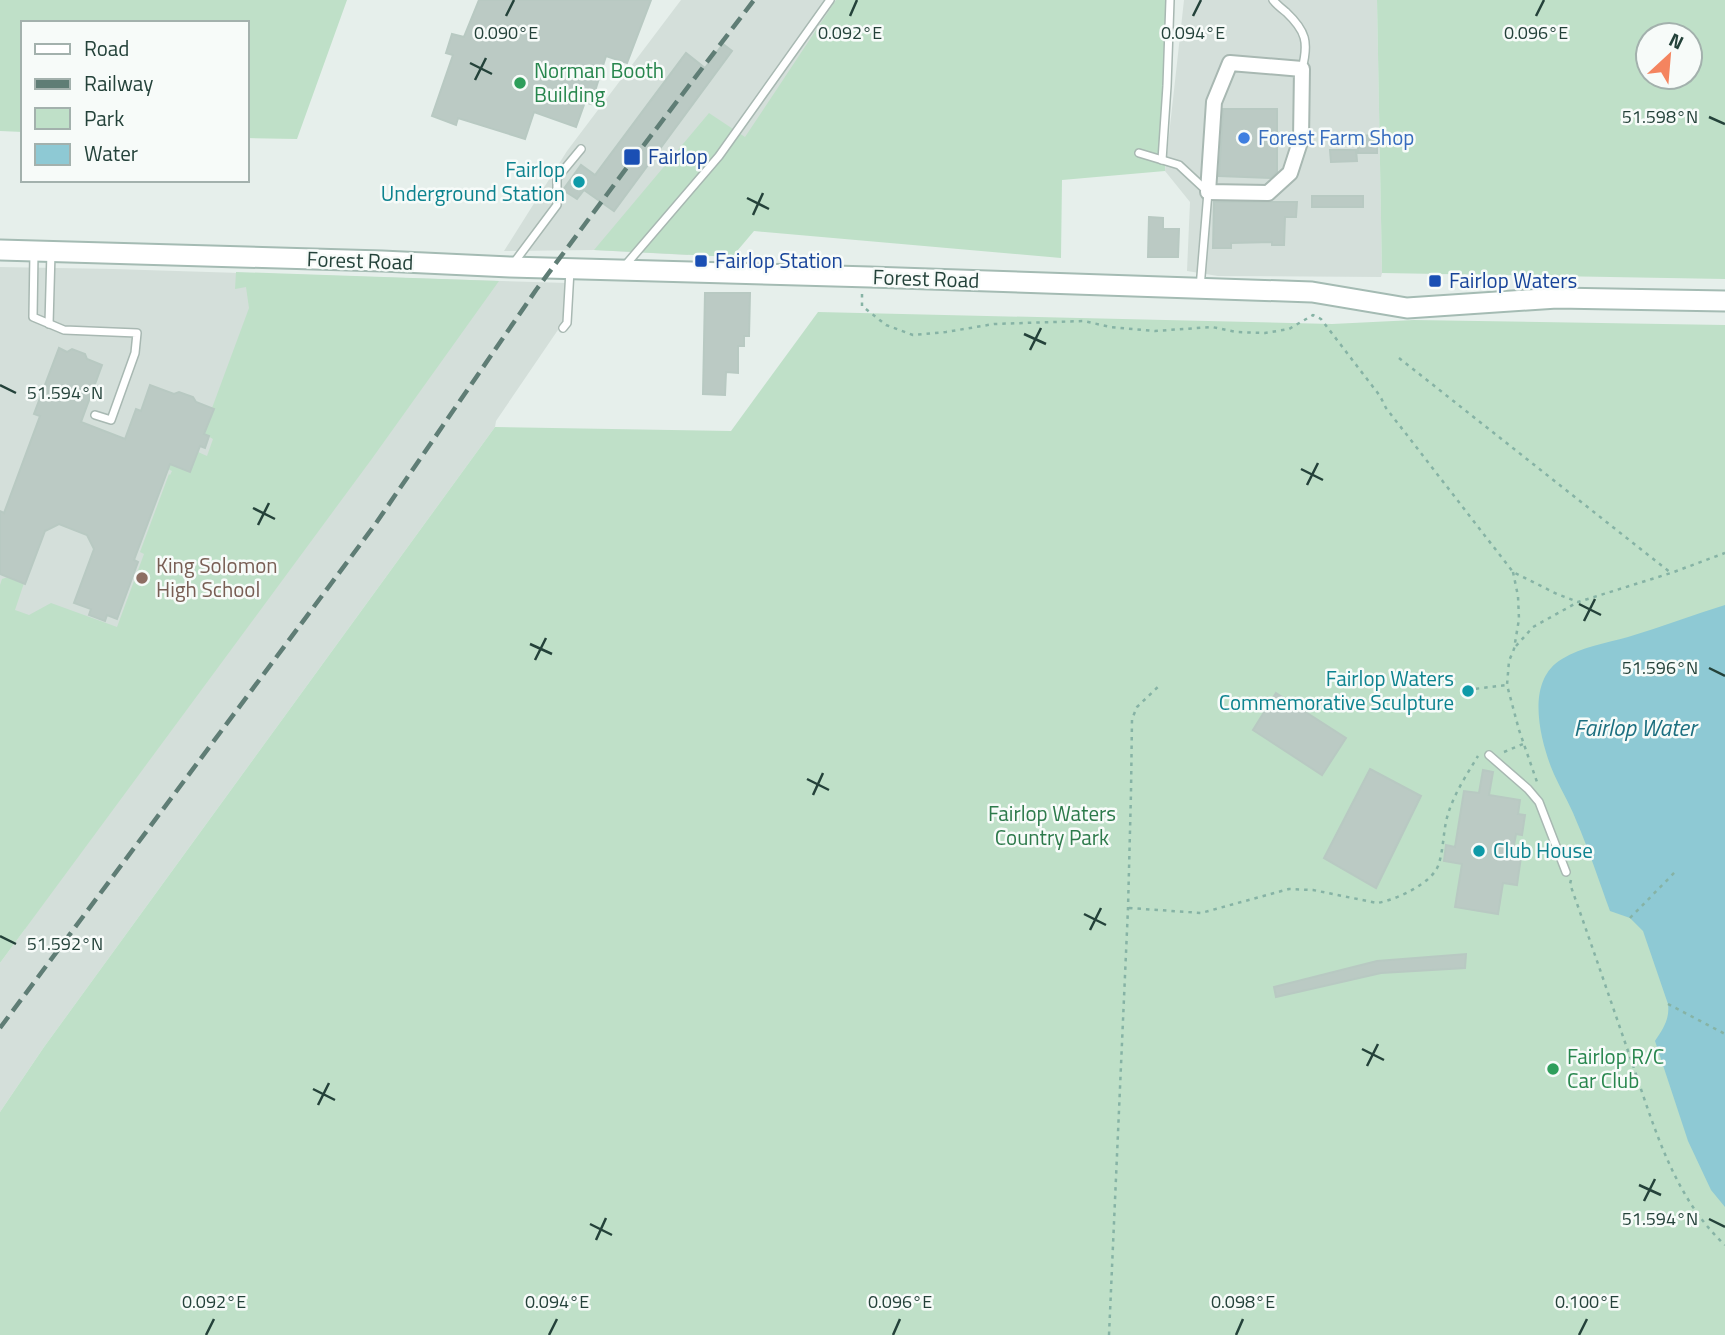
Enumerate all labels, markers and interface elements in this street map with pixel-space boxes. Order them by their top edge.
text: 0.090°E [474,19,538,46]
text: 0.092°E [818,19,882,46]
text: 0.094°E [1161,19,1225,46]
text: 0.096°E [1504,19,1568,46]
legend [21,21,248,182]
north arrow [1634,21,1704,91]
text: N [1664,24,1689,56]
text: Road [84,32,129,64]
place label: Norman Booth Building [534,54,664,110]
text: Railway [84,67,153,99]
marker: Norman Booth Building [512,75,528,91]
text: Park [84,102,124,134]
text: 51.598°N [1622,103,1698,130]
place label: Forest Farm Shop [1258,121,1414,153]
marker: Forest Farm Shop [1236,130,1252,146]
text: Water [84,137,138,169]
place label: Fairlop [648,140,708,172]
marker: Fairlop [622,147,642,167]
place label: Fairlop Underground Station [381,153,565,209]
marker: Fairlop Underground Station [571,174,587,190]
street label: Forest Road [306,242,414,278]
place label: Fairlop Station [715,244,843,276]
marker: Fairlop Station [693,253,709,269]
street label: Forest Road [872,260,980,296]
place label: Fairlop Waters [1449,264,1577,296]
marker: Fairlop Waters [1427,273,1443,289]
text: 51.594°N [27,379,103,406]
place label: King Solomon High School [156,549,278,605]
marker: King Solomon High School [134,570,150,586]
text: 51.596°N [1622,654,1698,681]
place label: Fairlop Waters Commemorative Sculpture [1219,662,1454,718]
marker: Fairlop Waters Commemorative Sculpture [1460,683,1476,699]
water label: Fairlop Water [1574,710,1699,745]
park label: Fairlop Waters Country Park [988,797,1116,853]
place label: Club House [1493,834,1593,866]
marker: Club House [1471,843,1487,859]
text: 51.592°N [27,930,103,957]
place label: Fairlop R/C Car Club [1567,1040,1664,1096]
marker: Fairlop R/C Car Club [1545,1061,1561,1077]
text: 51.594°N [1622,1205,1698,1232]
text: 0.092°E [182,1288,246,1315]
text: 0.094°E [525,1288,589,1315]
text: 0.096°E [868,1288,932,1315]
text: 0.098°E [1211,1288,1275,1315]
text: 0.100°E [1555,1288,1619,1315]

